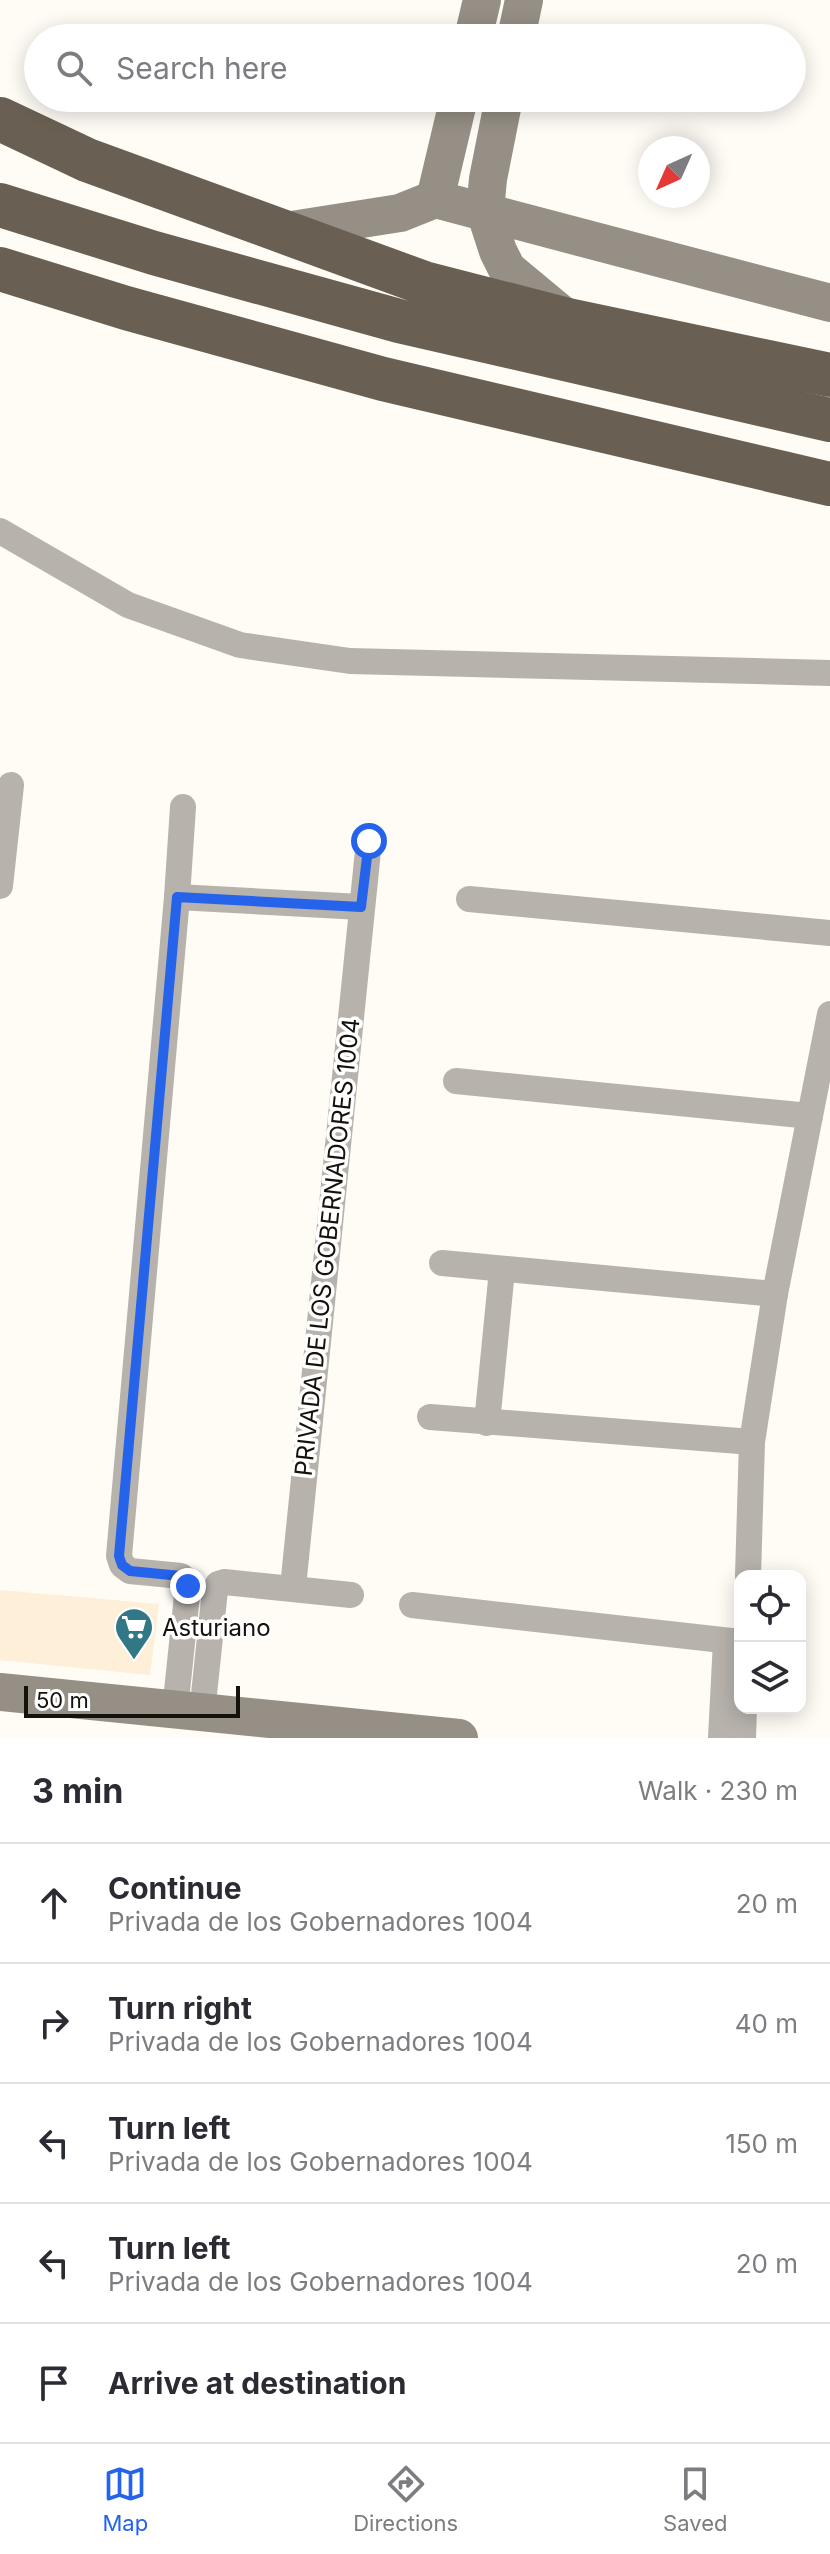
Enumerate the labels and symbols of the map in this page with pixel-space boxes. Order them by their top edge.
north arrow [638,136,710,208]
route start [351,823,387,859]
street label: PRIVADA DE LOS GOBERNADORES 1004 [289,1017,365,1477]
route end [170,1568,206,1604]
supermarket icon: Asturiano [113,1606,155,1661]
place label: Asturiano [162,1613,271,1642]
scale bar [24,1682,240,1718]

